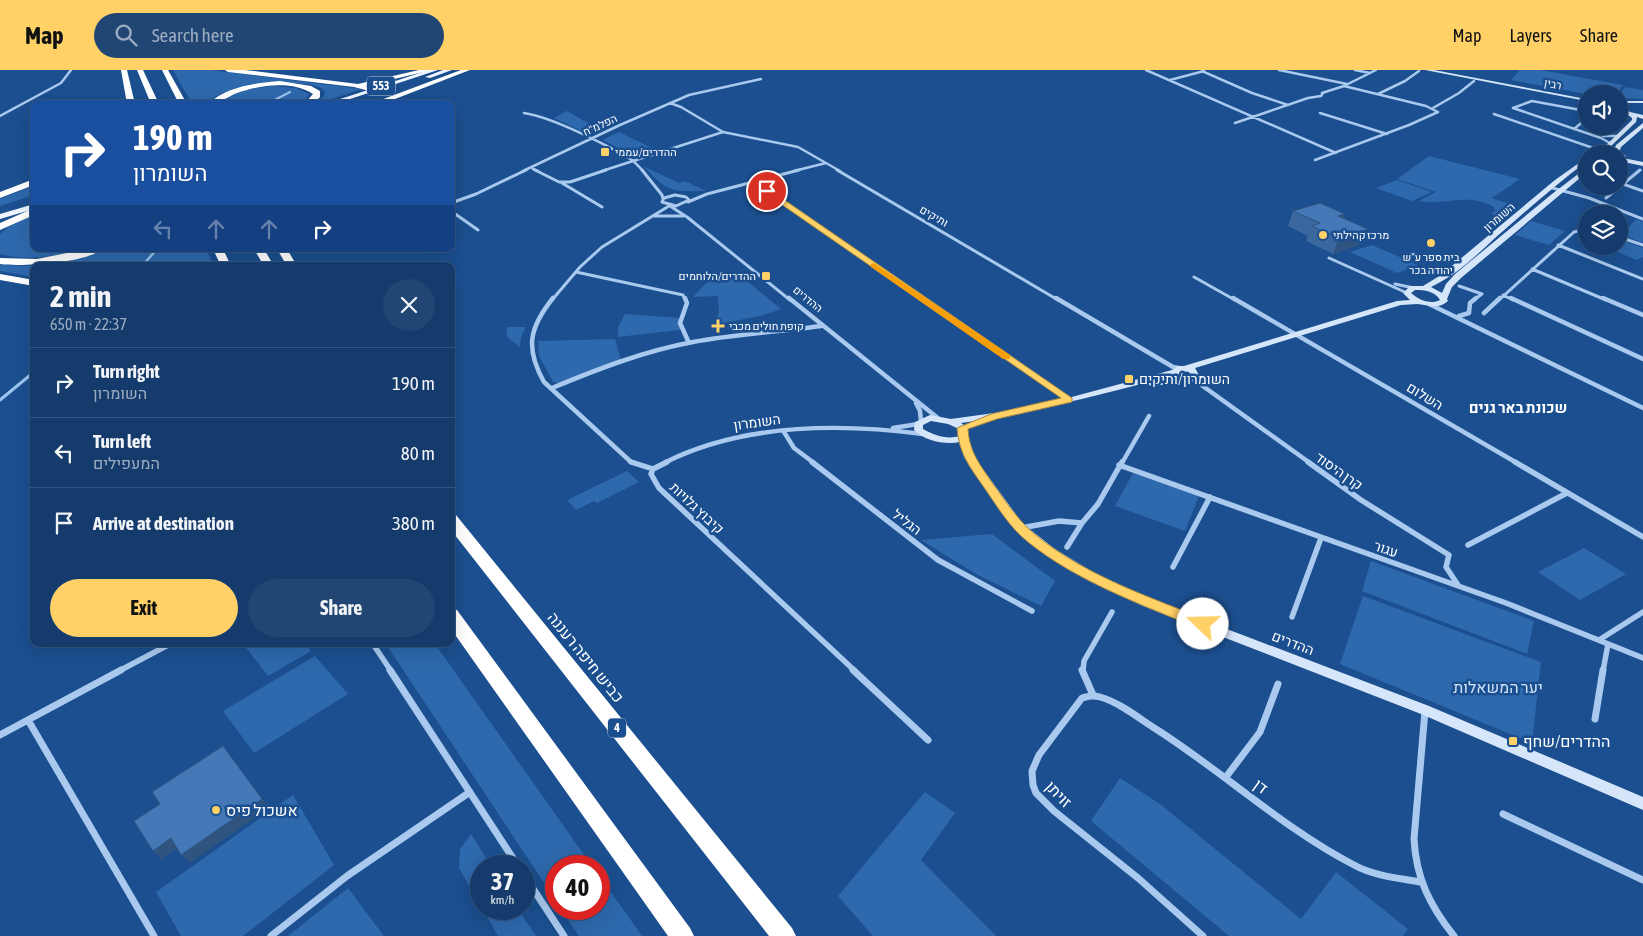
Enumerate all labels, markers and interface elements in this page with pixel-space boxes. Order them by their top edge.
search box [94,13,444,58]
icon: search [112,21,140,49]
text: Map [25,22,64,49]
text: Search here [152,24,234,46]
text: Map [1452,25,1481,46]
text: Layers [1509,25,1552,46]
text: Share [1580,25,1618,46]
street label: רבין [1543,76,1563,92]
road number: 553 [367,77,395,96]
map controls [1578,85,1628,255]
button: sound [1578,85,1628,135]
street label: הפלמ"ח [581,112,619,138]
text: 190 m [133,117,212,157]
icon: right [50,120,115,185]
button: search [1578,145,1628,195]
marker: ההדרים/עממי [599,146,611,158]
place label: ההדרים/עממי [615,146,677,158]
text: השומרון [133,160,207,186]
pin [746,170,788,212]
icon: arrive [753,177,781,205]
street label: השומרון [1481,200,1517,234]
street label: ותיקים [918,203,950,229]
button: layers [1578,205,1628,255]
icon: left [149,215,177,243]
icon: ahead [202,215,230,243]
icon: ahead [255,215,283,243]
icon: right [308,215,336,243]
marker: מרכז קהילתי [1317,229,1329,241]
place label: מרכז קהילתי [1333,229,1389,241]
marker: בית ספר ע"ש יהודה בכר [1425,237,1437,249]
place label: בית ספר ע"ש יהודה בכר [1403,251,1460,276]
place label: ההדרים/הלוחמים [679,270,756,282]
marker: ההדרים/הלוחמים [760,270,772,282]
text: 2 min [50,279,111,313]
button: close [383,279,435,331]
street label: ההדרים [791,284,825,314]
text: 650 m · 22:37 [50,315,127,333]
marker: קופת חולים מכבי [711,319,725,333]
place label: קופת חולים מכבי [729,320,804,332]
text: Turn right [93,360,160,382]
icon: right [50,369,78,397]
place label: השומרון/ותיקים [1139,371,1230,387]
text: 190 m [392,372,435,394]
marker: השומרון/ותיקים [1123,373,1135,385]
street label: השלום [1404,379,1446,413]
text: השומרון [93,384,147,402]
district label: שכונת באר גנים [1469,399,1567,416]
street label: השומרון [732,411,782,433]
text: Turn left [93,430,151,452]
icon: left [50,439,78,467]
text: 80 m [401,442,435,464]
street label: קרן היסוד [1312,449,1366,493]
text: המעפילים [93,454,160,472]
street label: קיבוץ גלויות [667,479,727,537]
street label: הגליל [889,506,925,538]
icon: arrive [50,509,78,537]
text: Arrive at destination [93,512,234,534]
text: 380 m [392,512,435,534]
street label: עגור [1372,537,1400,561]
button: Exit [50,579,238,637]
button: Share [248,579,435,637]
position arrow [1176,597,1228,649]
street label: כביש חיפה רעננה [544,608,628,706]
street label: ההדרים [1270,628,1316,658]
park label: יער המשאלות [1453,678,1543,696]
road number: 4 [608,718,626,738]
place label: ההדרים/שחף [1523,732,1610,750]
marker: ההדרים/שחף [1507,735,1519,747]
street label: דן [1250,775,1272,797]
street label: זויתן [1042,777,1076,811]
place label: אשכול פיס [226,801,298,819]
marker: אשכול פיס [210,804,222,816]
speed limit sign: 40 [545,855,610,920]
text: 37 [491,867,514,895]
text: km/h [491,893,514,907]

